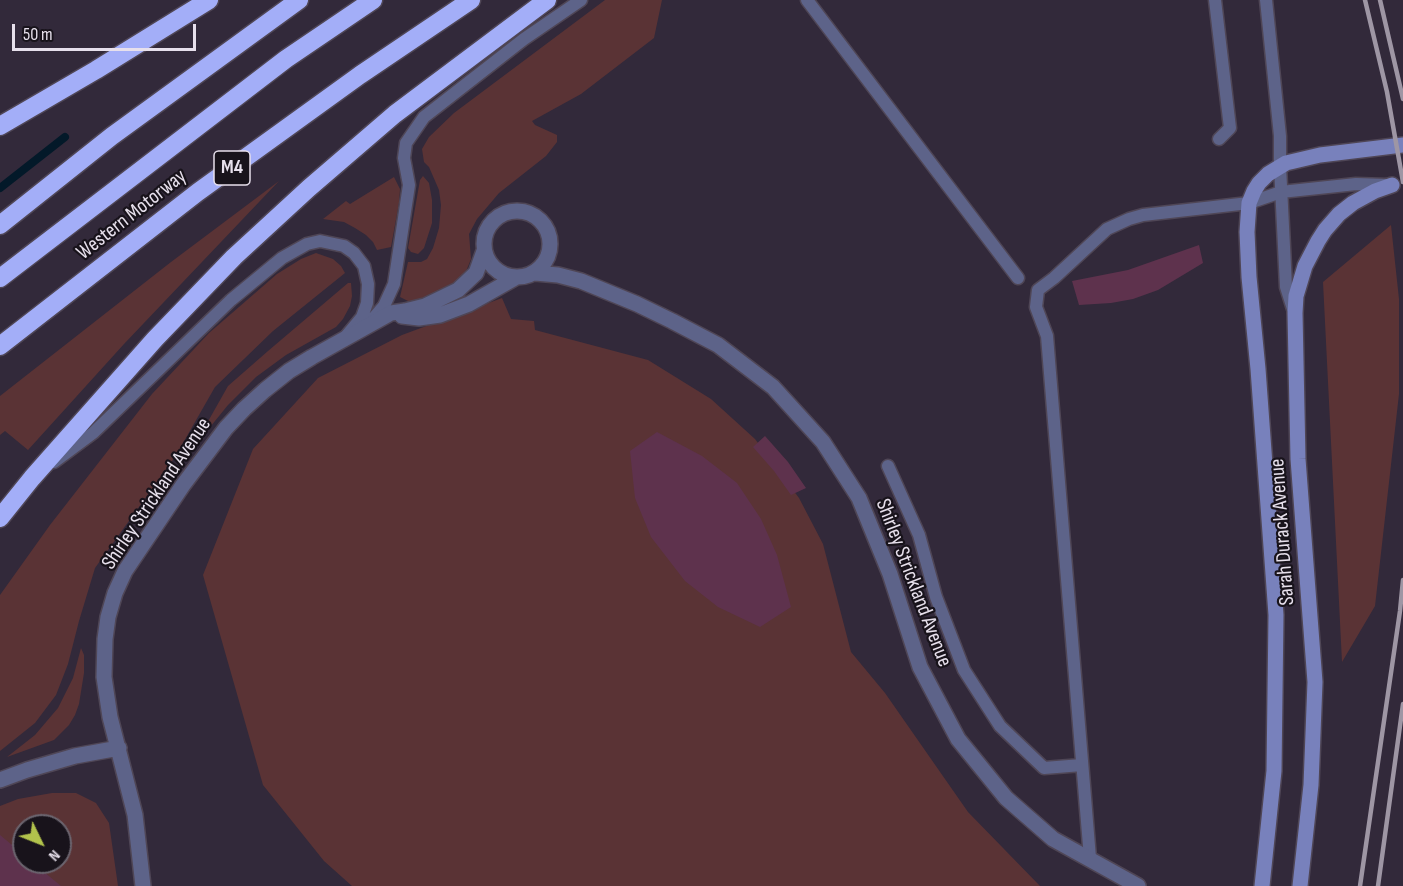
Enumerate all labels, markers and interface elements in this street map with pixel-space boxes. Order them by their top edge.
scale bar [15,12,200,50]
text: 50 m [23,24,53,45]
road number: M4 [214,151,250,185]
street label: Western Motorway [72,164,192,266]
street label: Shirley Strickland Avenue [97,413,217,575]
street label: Sarah Durack Avenue [1265,458,1301,606]
street label: Shirley Strickland Avenue [869,496,957,670]
north arrow [12,814,72,874]
text: N [44,846,64,865]

